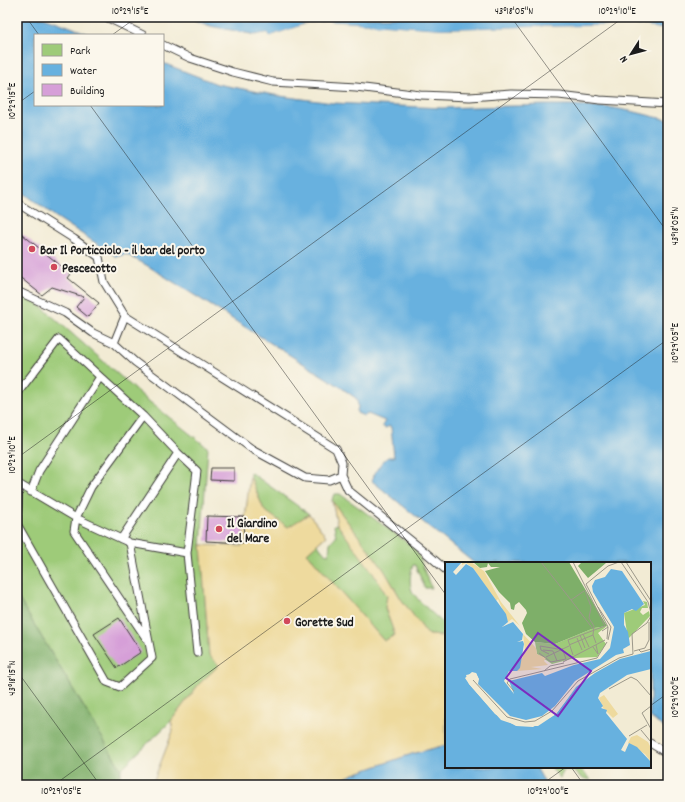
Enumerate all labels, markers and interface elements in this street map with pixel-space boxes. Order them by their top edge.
text: 10°29'15"E [112,5,149,19]
text: 43°18'05"N [495,5,533,19]
text: 10°29'10"E [598,5,636,19]
legend [34,34,164,106]
north arrow [611,34,651,74]
text: Park [70,43,91,60]
text: N [616,51,633,66]
text: Water [70,63,97,80]
text: 10°29'15"E [6,82,20,119]
text: Building [70,83,105,100]
text: 43°18'05"N [669,207,683,245]
place label: Bar Il Porticciolo - il bar del porto [40,242,205,261]
marker: Bar Il Porticciolo - il bar del porto [27,244,37,254]
place label: Pescecotto [62,260,117,279]
marker: Pescecotto [49,262,59,272]
text: 10°29'05"E [669,323,683,363]
text: 10°29'10"E [6,436,20,474]
place label: Il Giardino del Mare [227,515,277,549]
marker: Il Giardino del Mare [214,524,224,534]
inset map [445,562,651,768]
place label: Gorette Sud [295,614,354,633]
marker: Gorette Sud [282,616,292,626]
text: 43°18'15"N [6,660,20,696]
text: 10°29'00"E [669,676,683,717]
text: 10°29'05"E [41,785,81,799]
text: 10°29'00"E [528,785,569,799]

